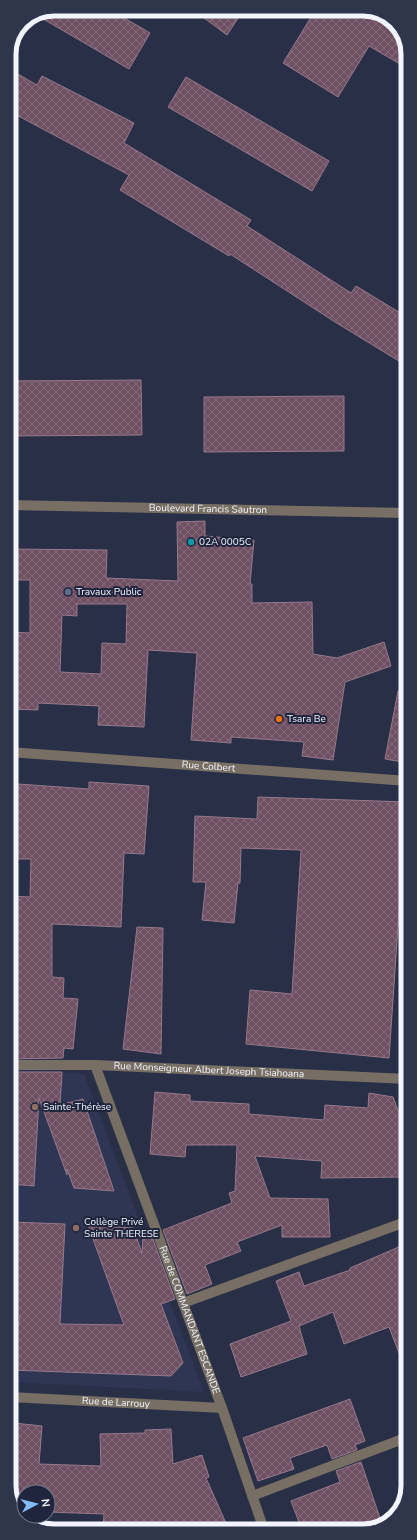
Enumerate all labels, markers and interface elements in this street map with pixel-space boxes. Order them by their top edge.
street label: Boulevard Francis Sautron [149,501,267,517]
place label: 02A 0005C [199,535,252,549]
marker: 02A 0005C [186,537,196,547]
place label: Travaux Public [76,585,142,599]
marker: Travaux Public [63,587,73,597]
place label: Tsara Be [287,712,326,726]
marker: Tsara Be [274,714,284,724]
street label: Rue Colbert [181,758,236,775]
street label: Rue Monseigneur Albert Joseph Tsiahoana [113,1059,305,1081]
place label: Sainte-Thérèse [43,1100,111,1114]
marker: Sainte-Thérèse [30,1102,40,1112]
place label: Collège Privé Sainte THERESE [84,1215,159,1241]
marker: Collège Privé Sainte THERESE [71,1223,81,1233]
street label: Rue de COMMANDANT ESCANDE [156,1244,223,1396]
street label: Rue de Larrouy [81,1394,151,1411]
north arrow [16,1484,56,1524]
text: N [37,1498,53,1508]

